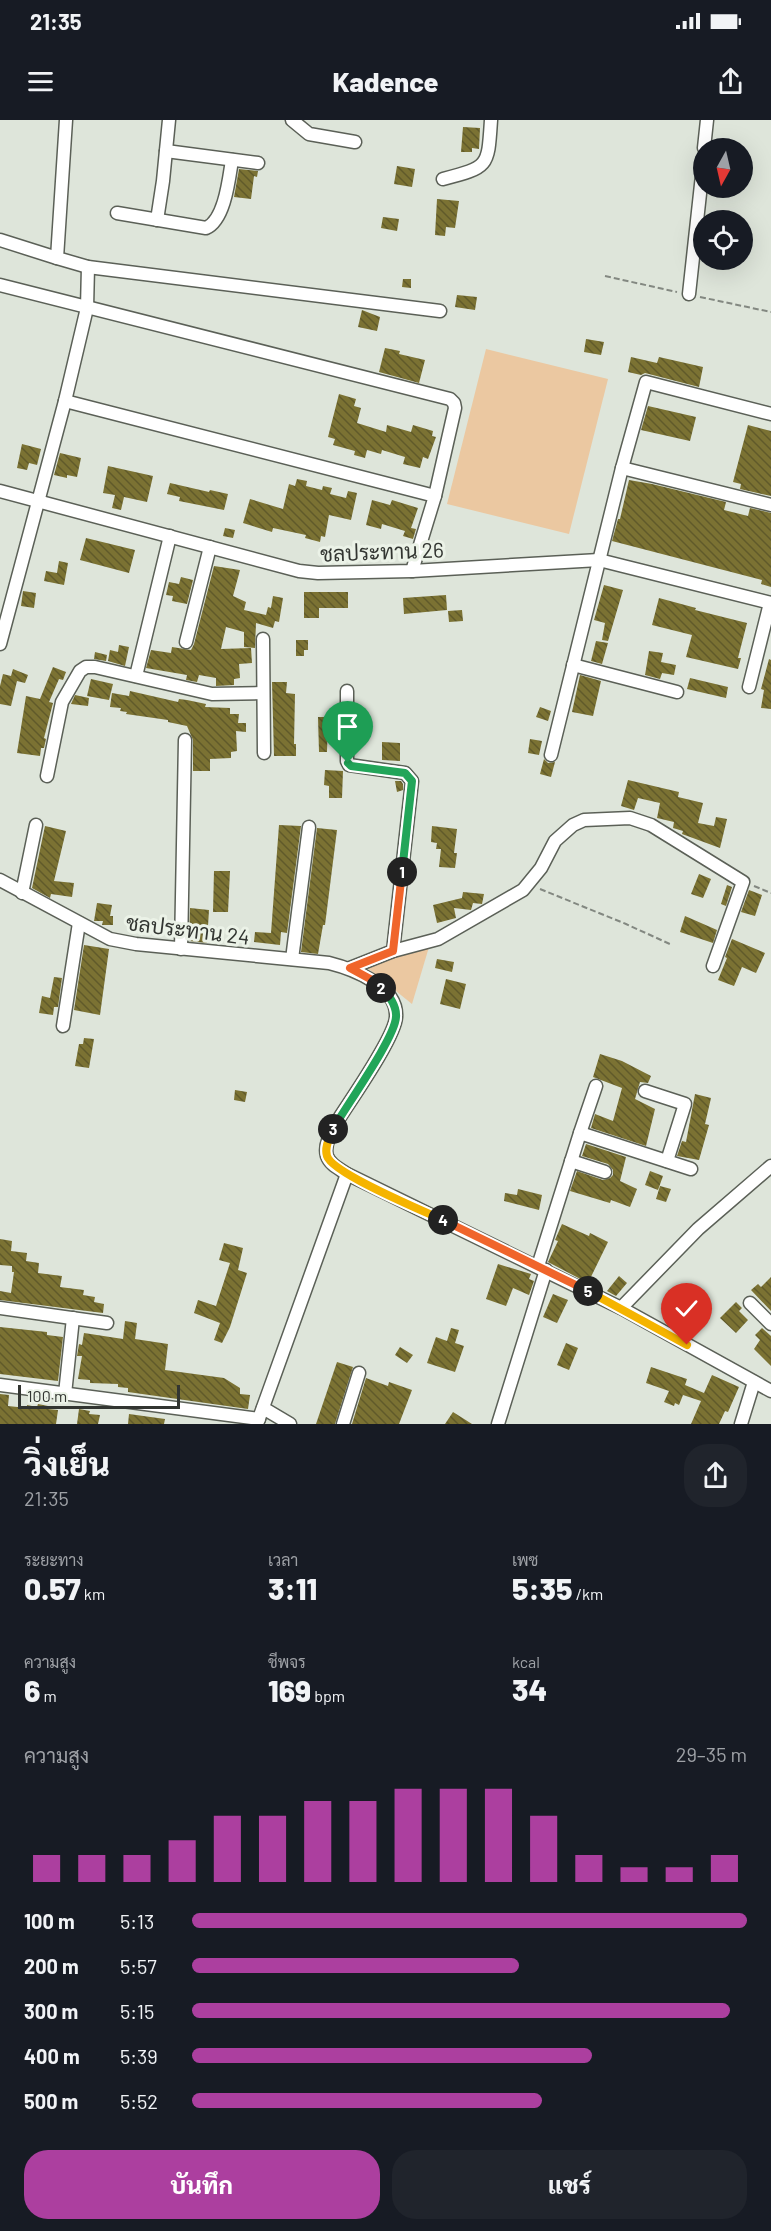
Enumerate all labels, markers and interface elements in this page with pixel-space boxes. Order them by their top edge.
text: 21:35 [30,8,82,34]
icon: menu [24,65,57,98]
text: Kadence [333,65,438,97]
icon: share [714,65,747,98]
north arrow [693,138,753,198]
map controls [693,138,753,270]
button: locate [693,210,753,270]
street label: ชลประทาน 26 [320,536,444,566]
pin [322,701,373,763]
icon: arrive [331,710,364,743]
pin: 1 [387,857,417,887]
text: 1 [399,862,405,881]
street label: ชลประทาน 24 [125,909,251,949]
pin: 2 [366,973,396,1003]
text: 2 [377,978,385,997]
pin: 3 [318,1114,348,1144]
text: 3 [329,1119,337,1138]
pin: 4 [428,1205,458,1235]
text: 4 [438,1210,448,1229]
pin: 5 [573,1276,603,1306]
text: 5 [584,1281,592,1300]
pin [661,1283,712,1345]
icon: check [670,1292,703,1325]
scale bar [18,1382,180,1410]
text: 100 m [27,1386,67,1405]
text: วิ่งเย็น [24,1443,110,1483]
button: share [684,1444,747,1507]
text: 21:35 [24,1486,69,1510]
text: ระยะทาง [24,1550,84,1569]
text: เวลา [268,1550,298,1569]
text: เพซ [512,1550,538,1569]
text: 0.57 [24,1570,81,1606]
text: 3:11 [268,1570,317,1606]
text: 5:35 [512,1570,572,1606]
text: km [81,1584,105,1603]
text: /km [572,1584,603,1603]
text: ความสูง [24,1652,76,1671]
text: ชีพจร [268,1652,306,1671]
text: kcal [512,1652,540,1671]
text: 34 [512,1671,547,1707]
text: 6 [24,1672,40,1708]
text: 169 [268,1672,311,1708]
text: m [40,1686,57,1705]
text: bpm [311,1686,345,1705]
text: 29–35 m [676,1742,747,1766]
text: ความสูง [24,1743,89,1767]
text: 100 m [24,1909,75,1933]
text: 5:13 [120,1909,154,1933]
text: 200 m [24,1954,79,1978]
text: 5:57 [120,1954,157,1978]
text: 300 m [24,1999,78,2023]
text: 5:15 [120,1999,154,2023]
text: 400 m [24,2044,80,2068]
text: 5:39 [120,2044,158,2068]
text: 500 m [24,2089,78,2113]
text: 5:52 [120,2089,158,2113]
button: บันทึก [24,2150,380,2219]
button: แชร์ [392,2150,747,2219]

